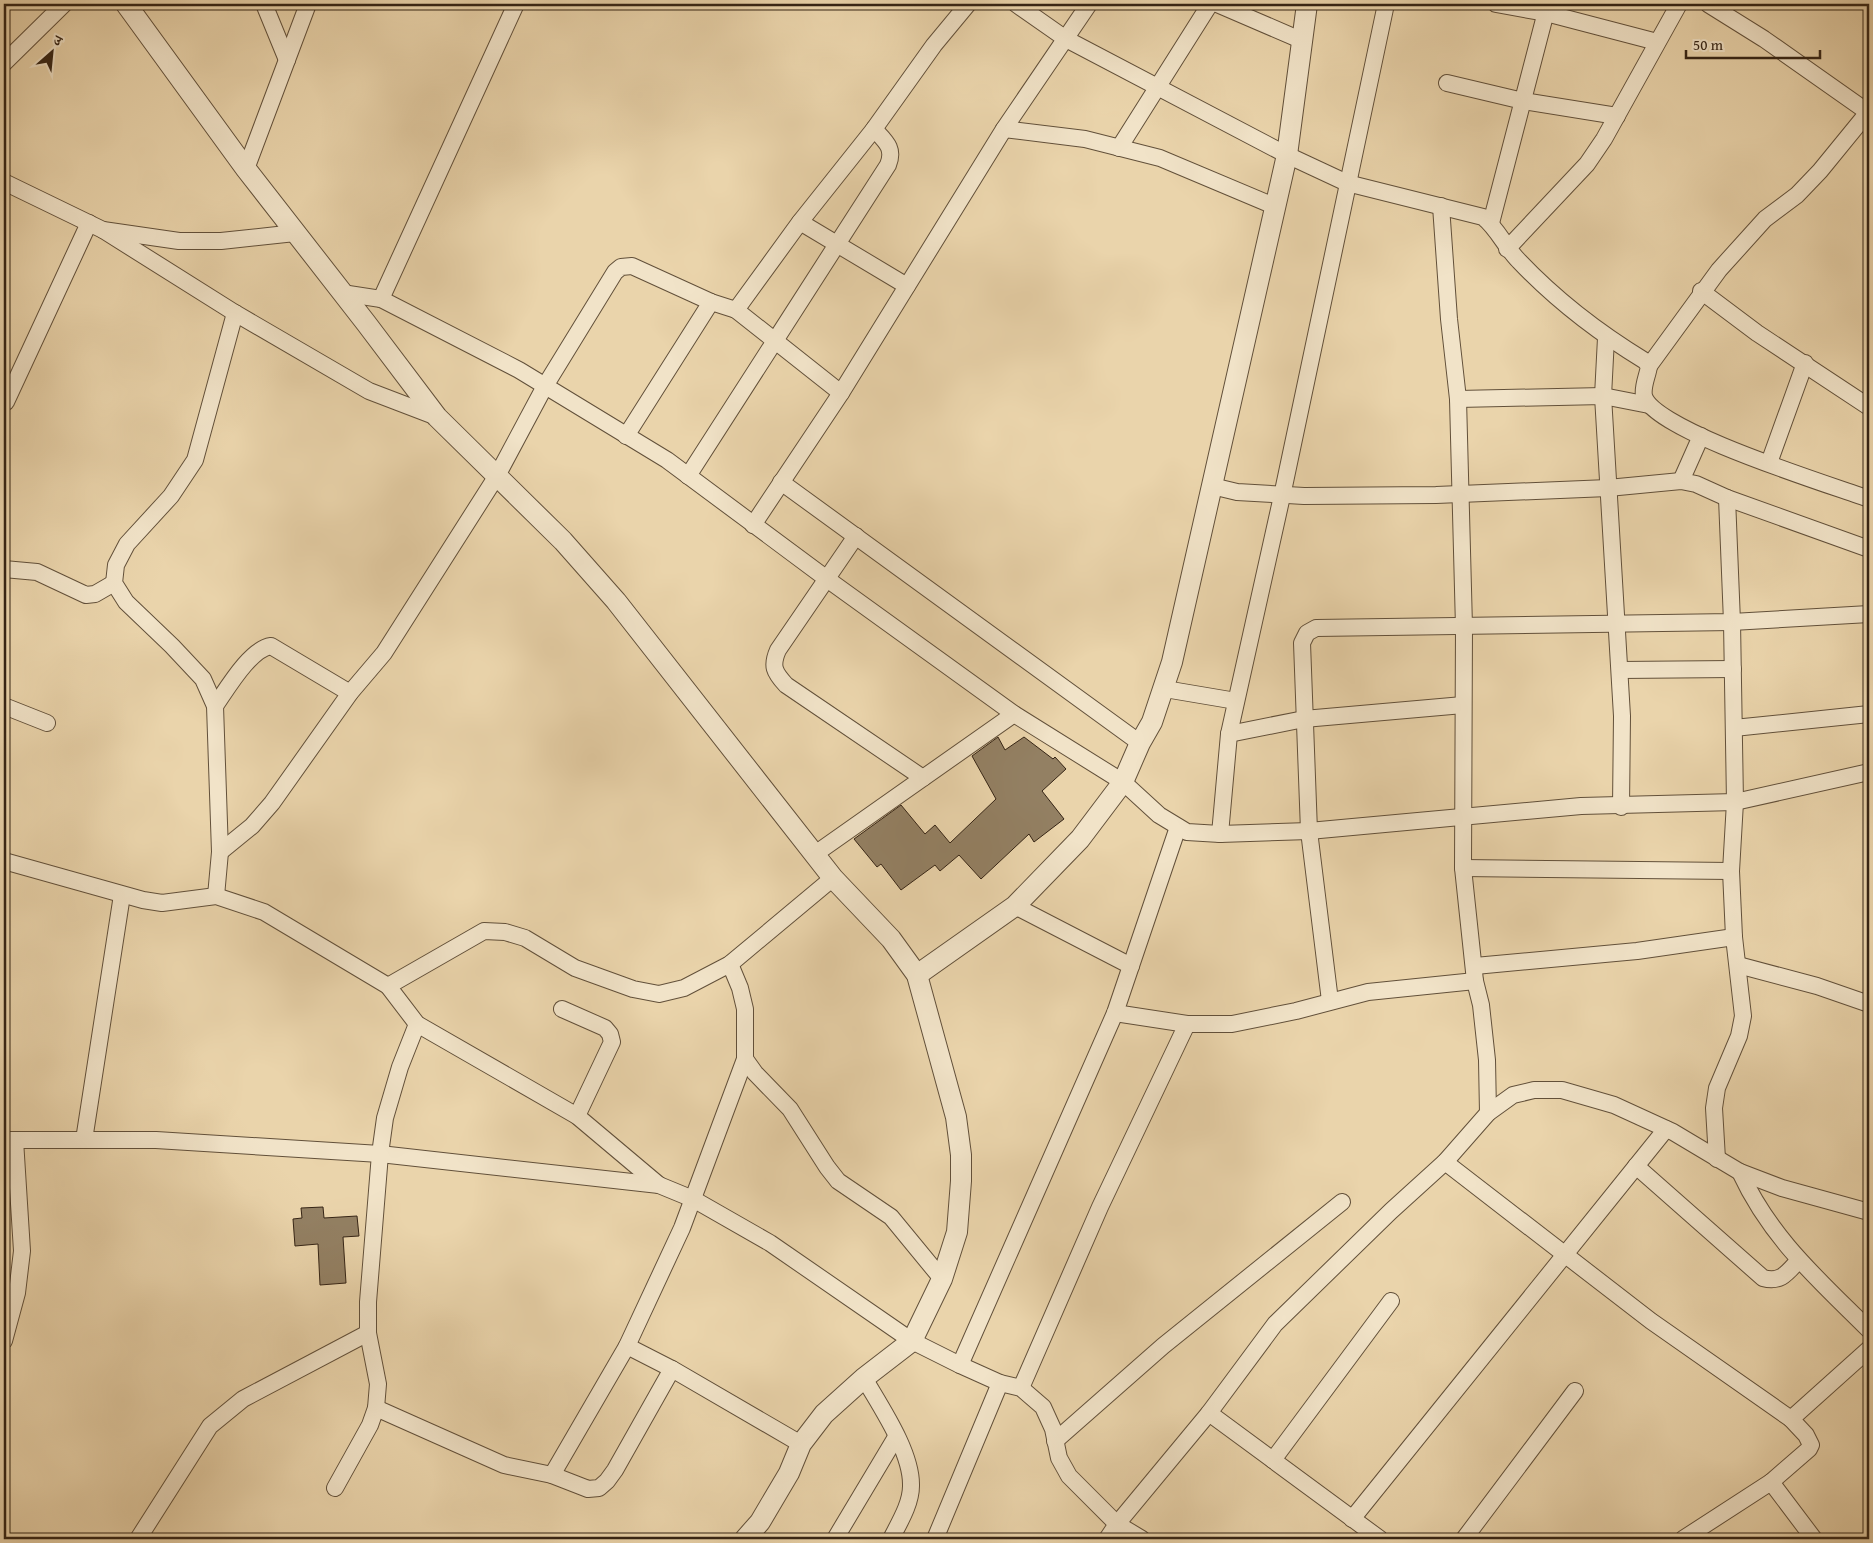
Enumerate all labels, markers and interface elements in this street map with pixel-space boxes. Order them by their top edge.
north arrow [28,28,78,78]
scale bar [1686,28,1819,60]
text: उ [49,29,66,51]
text: 50 m [1693,34,1724,55]

